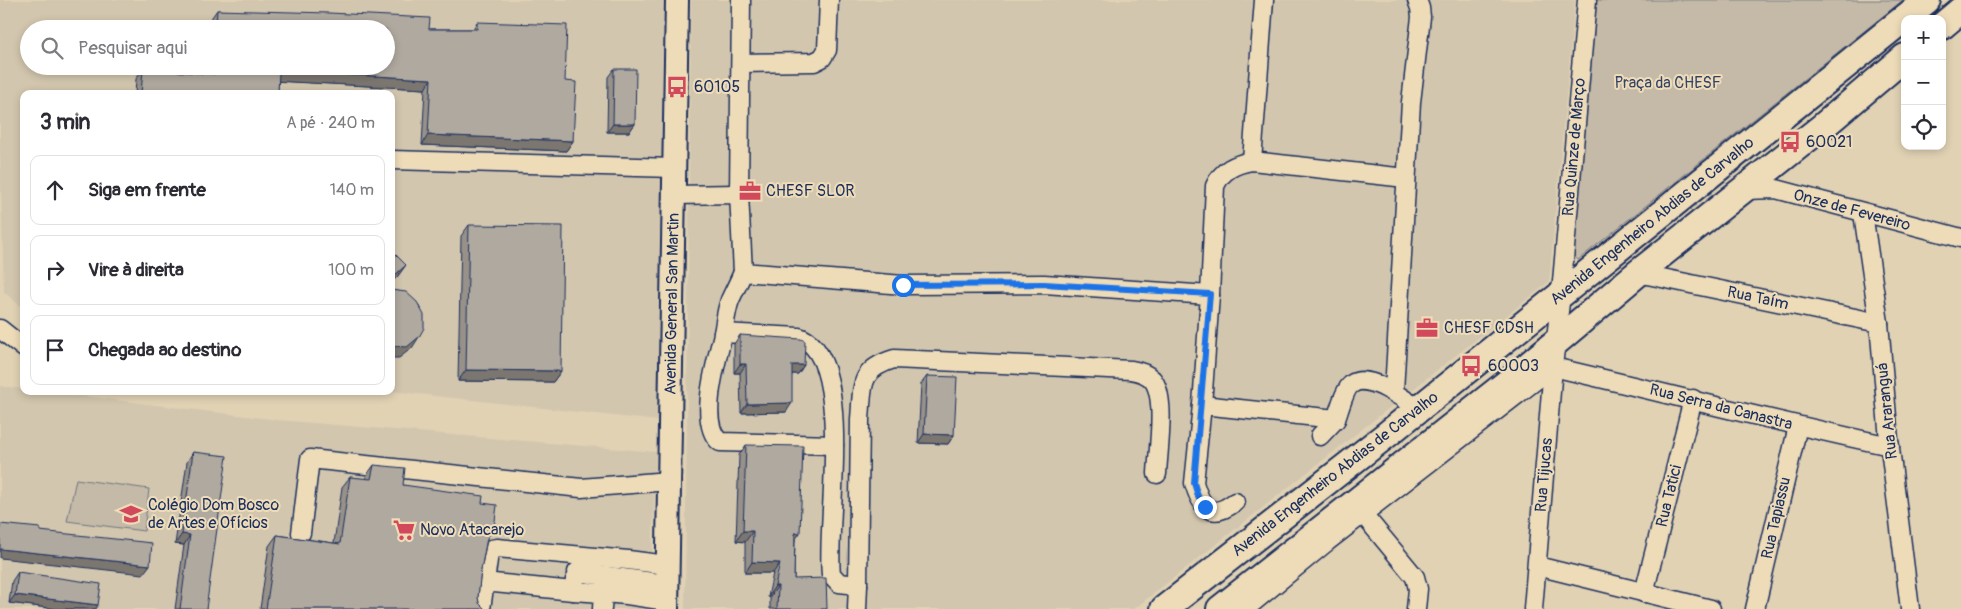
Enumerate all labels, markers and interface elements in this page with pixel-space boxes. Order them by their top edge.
map controls [1901,15,1946,150]
button: + [1901,15,1946,60]
search box [20,20,395,75]
icon: search [38,34,66,62]
text: Pesquisar aqui [78,36,187,60]
button: − [1901,60,1946,105]
park label: Praça da CHESF [1615,73,1722,93]
bus stop icon: 60105 [664,74,690,100]
place label: 60105 [694,77,740,97]
street label: Rua Quinze de Março [1558,77,1590,217]
button: locate [1901,105,1946,150]
text: 3 min [40,109,90,136]
text: A pé · 240 m [286,113,375,133]
bus stop icon: 60021 [1777,129,1803,155]
street label: Avenida Engenheiro Abdias de Carvalho [1546,132,1758,309]
place label: 60021 [1806,132,1852,152]
icon: ahead [41,176,69,204]
text: Siga em frente [88,178,206,202]
office icon: CHESF SLOR [737,178,763,204]
text: 140 m [330,180,374,200]
place label: CHESF SLOR [766,181,855,201]
street label: Onze de Fevereiro [1791,185,1913,235]
street label: Avenida General San Martin [660,213,684,395]
icon: right [41,256,69,284]
text: Vire à direita [88,258,184,282]
text: 100 m [328,260,374,280]
route start [892,274,915,297]
street label: Rua Taím [1725,282,1791,314]
office icon: CHESF CDSH [1414,315,1440,341]
place label: CHESF CDSH [1444,318,1534,338]
icon: arrive [41,336,69,364]
text: Chegada ao destino [88,338,241,362]
bus stop icon: 60003 [1458,353,1484,379]
place label: 60003 [1488,356,1539,376]
street label: Rua Araranguá [1872,362,1902,460]
street label: Rua Serra da Canastra [1647,380,1795,434]
street label: Avenida Engenheiro Abdias de Carvalho [1228,387,1443,561]
street label: Rua Tijucas [1531,437,1557,513]
street label: Rua Tatici [1652,463,1686,529]
street label: Rua Tapiassu [1757,475,1795,561]
place label: Colégio Dom Bosco de Artes e Ofícios [148,495,279,533]
route end [1194,496,1217,519]
school or university icon: Colégio Dom Bosco de Artes e Ofícios [118,501,144,527]
supermarket icon: Novo Atacarejo [391,517,417,543]
place label: Novo Atacarejo [420,520,524,540]

